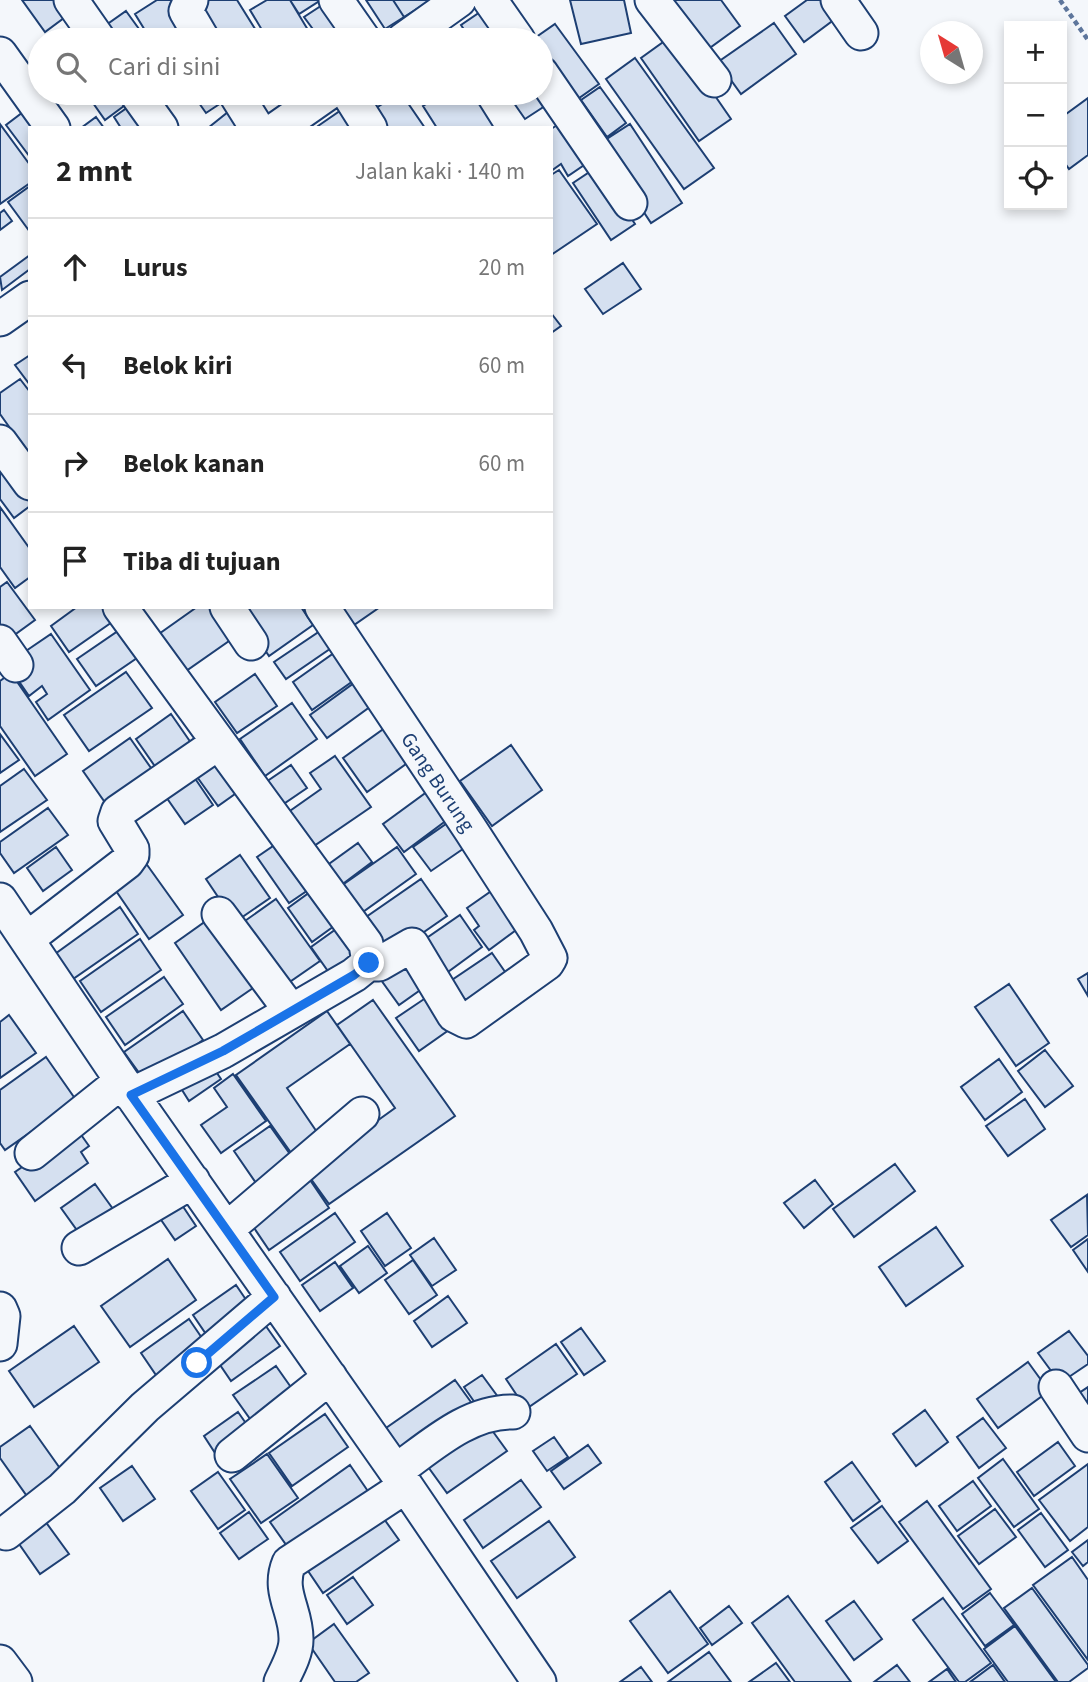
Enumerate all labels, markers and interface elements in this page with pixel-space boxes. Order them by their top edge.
north arrow [920,21,983,84]
map controls [1004,21,1067,210]
button: + [1004,21,1067,84]
search box [28,28,553,105]
icon: search [52,48,90,86]
text: Cari di sini [108,48,221,85]
button: − [1004,84,1067,147]
button: locate [1004,147,1067,210]
text: 2 mnt [56,150,132,193]
text: Jalan kaki · 140 m [355,155,525,188]
icon: ahead [56,248,94,286]
text: Lurus [123,249,188,286]
text: 20 m [478,251,525,284]
icon: left [56,346,94,384]
text: Belok kiri [123,347,232,384]
text: 60 m [478,349,525,382]
icon: right [56,444,94,482]
text: Belok kanan [123,445,265,482]
text: 60 m [478,447,525,480]
icon: arrive [56,542,94,580]
text: Tiba di tujuan [123,543,281,580]
street label: Gang Burung [394,726,483,838]
route end [353,947,384,978]
route start [181,1347,212,1378]

